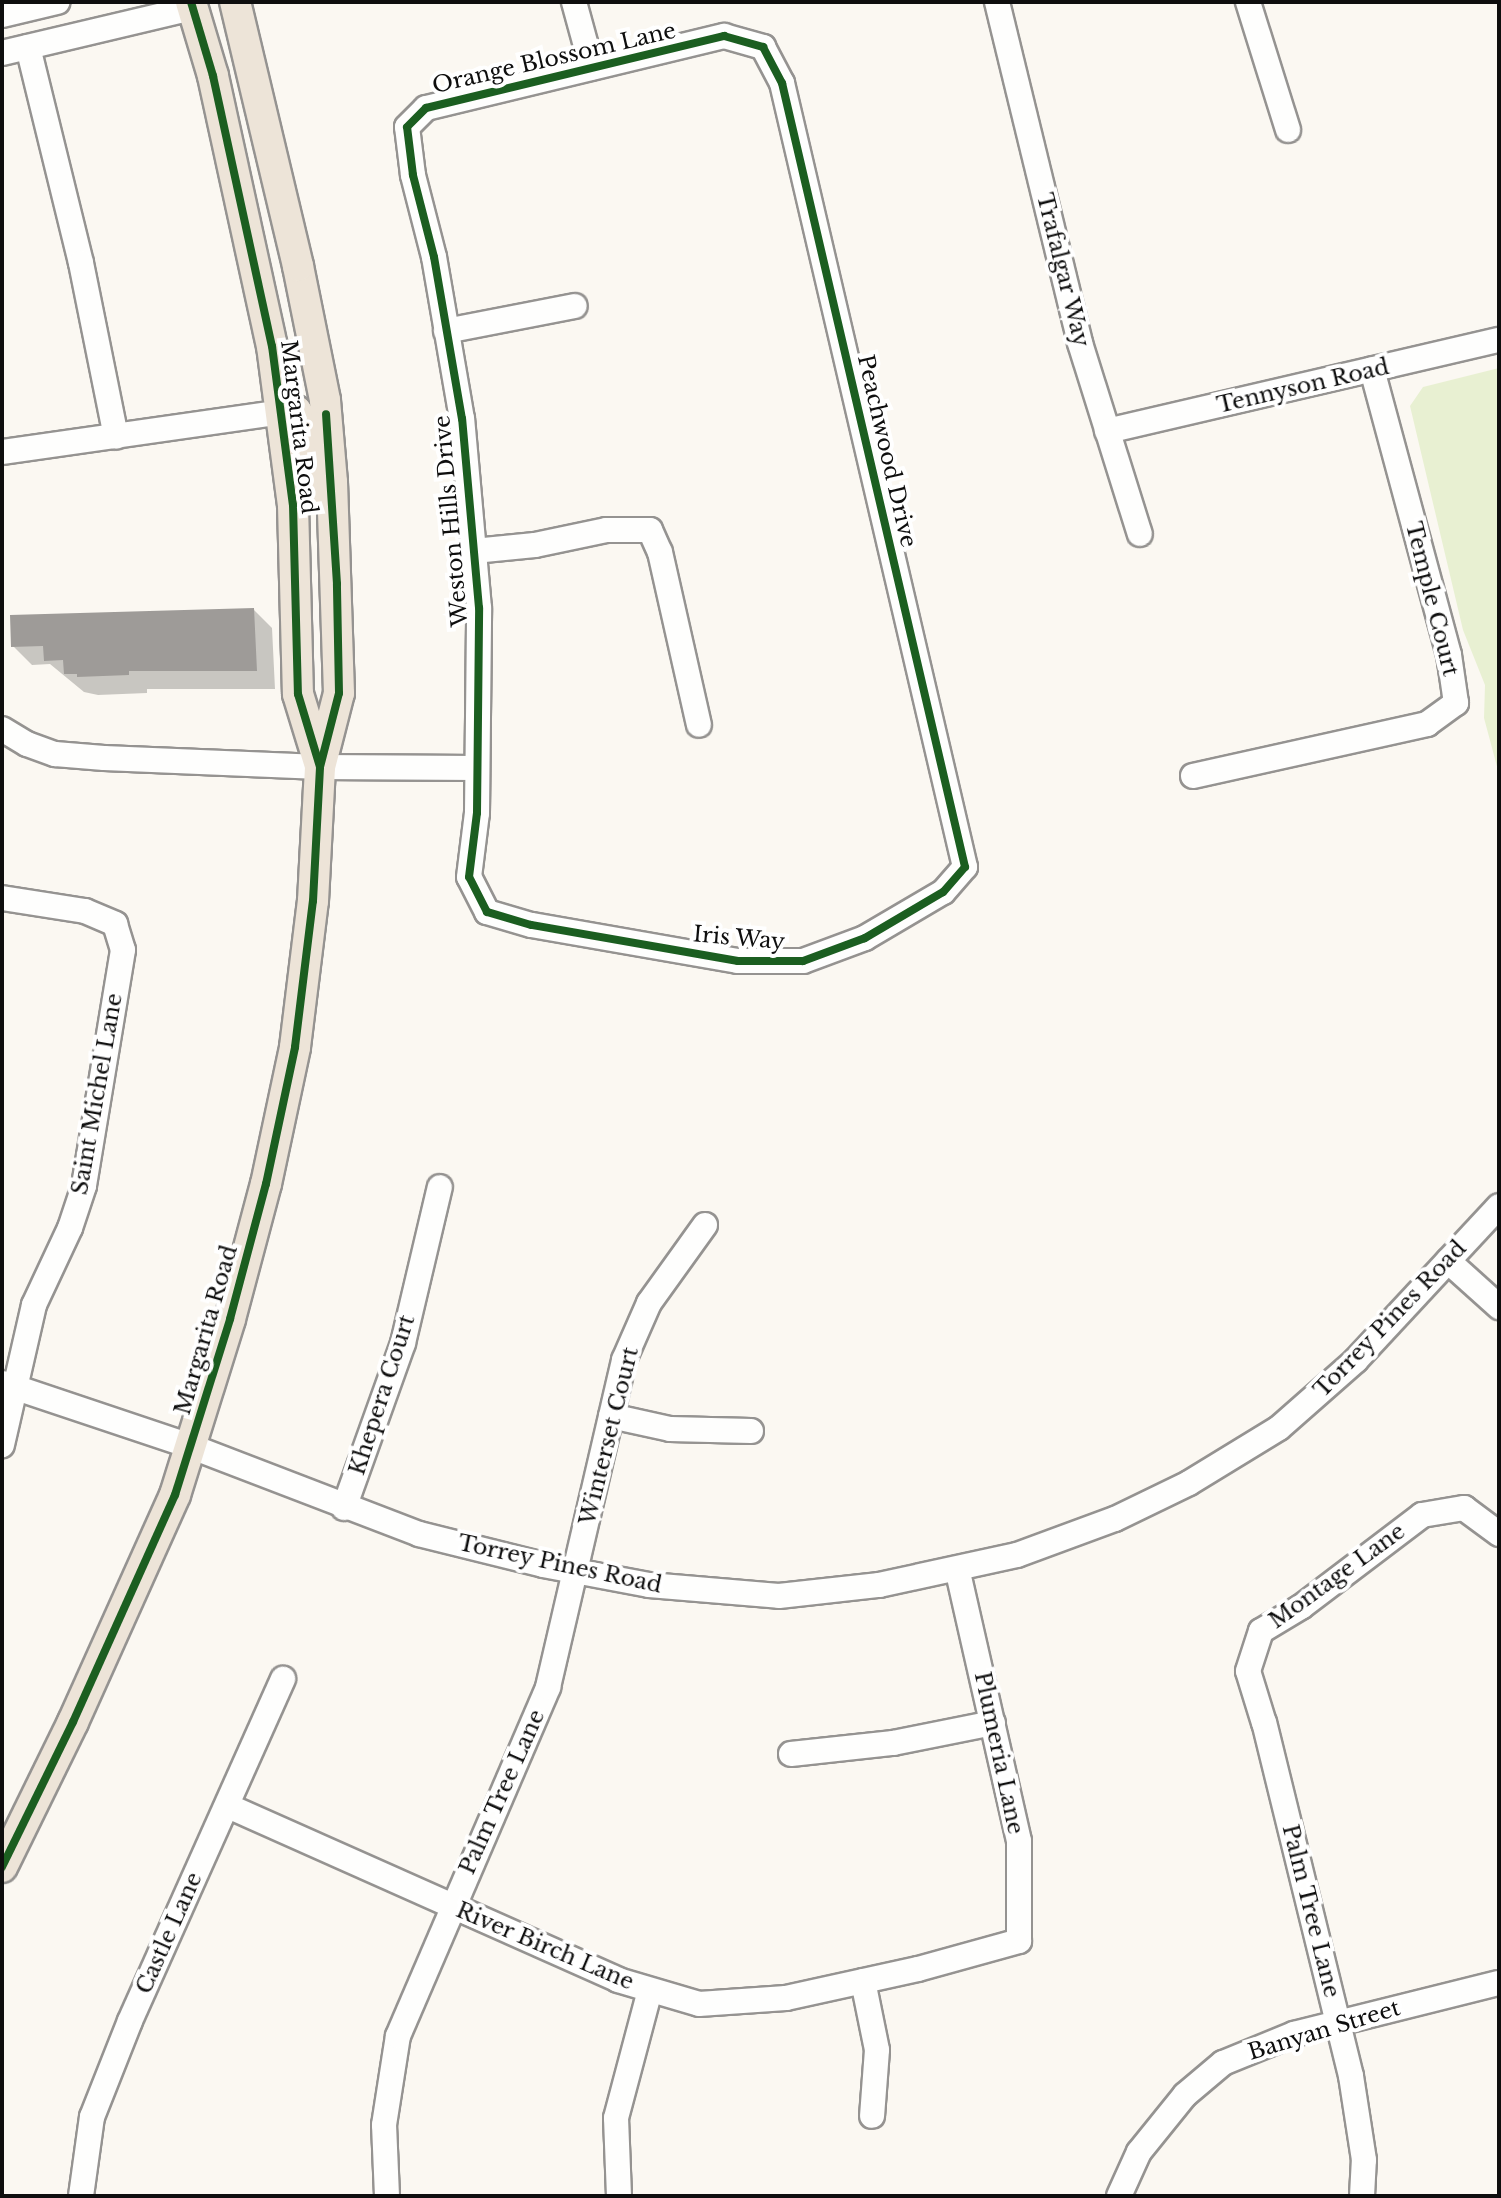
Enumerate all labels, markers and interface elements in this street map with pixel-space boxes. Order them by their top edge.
street label: Orange Blossom Lane [430,17,678,99]
street label: Trafalgar Way [1031,190,1095,350]
street label: Margarita Road [275,338,323,516]
street label: Peachwood Drive [852,352,922,550]
street label: Tennyson Road [1214,353,1392,419]
street label: Weston Hills Drive [429,414,473,628]
street label: Temple Court [1400,519,1464,679]
street label: Iris Way [691,921,787,955]
street label: Saint Michel Lane [66,991,128,1197]
street label: Torrey Pines Road [1308,1235,1472,1403]
street label: Margarita Road [169,1242,243,1418]
street label: Khepera Court [344,1312,420,1478]
street label: Winterset Court [574,1344,644,1528]
street label: Montage Lane [1264,1518,1410,1634]
street label: Torrey Pines Road [455,1529,665,1599]
street label: Plumeria Lane [969,1669,1029,1837]
street label: Palm Tree Lane [454,1705,550,1879]
street label: Palm Tree Lane [1277,1821,1345,2001]
street label: Castle Lane [130,1868,208,1998]
street label: River Birch Lane [452,1897,638,1995]
street label: Banyan Street [1245,1994,1403,2066]

